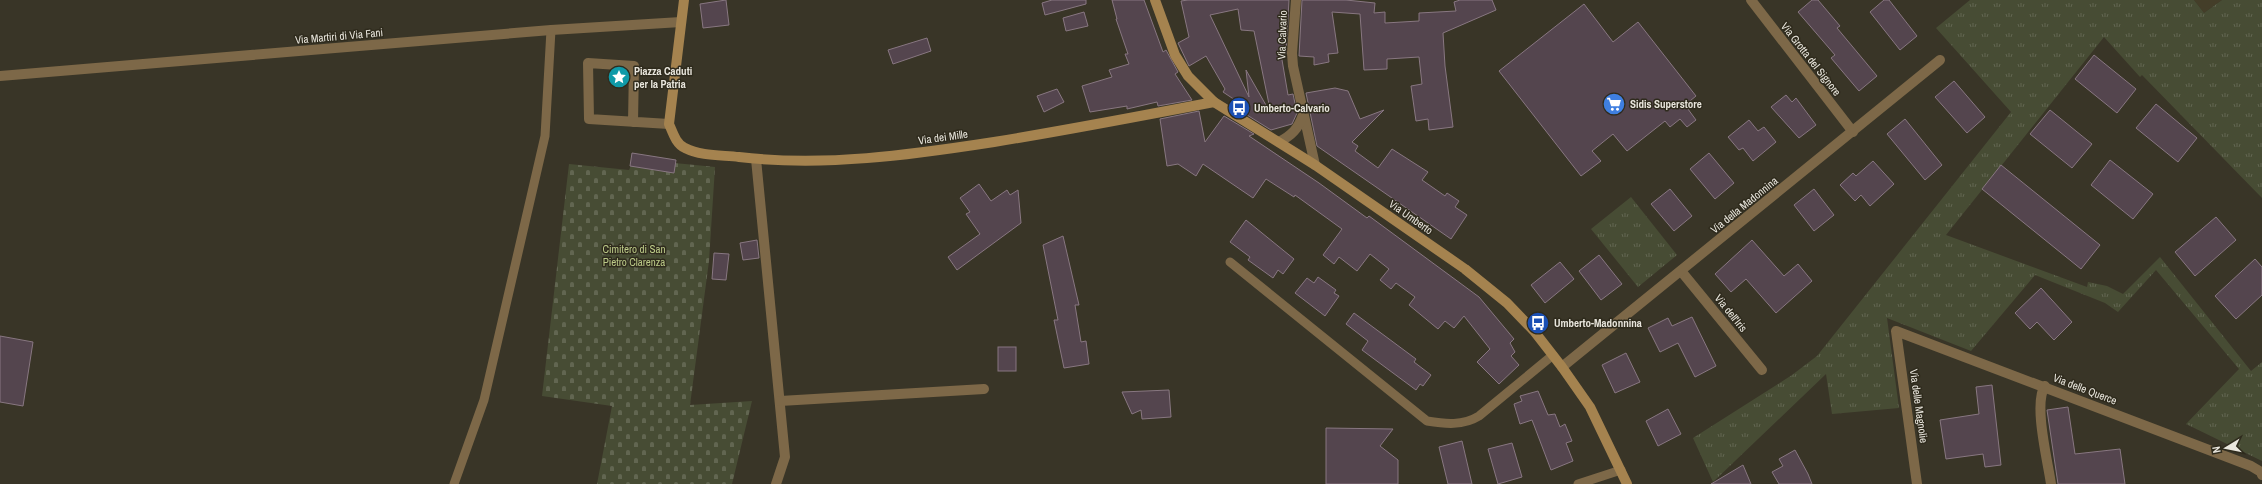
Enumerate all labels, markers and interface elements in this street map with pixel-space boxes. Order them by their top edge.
street label: Via Calvario [1274,10,1290,60]
street label: Via Grotta del Signore [1778,19,1844,99]
street label: Via Martiri di Via Fani [295,25,383,47]
place icon: Piazza Caduti per la Patria [606,64,632,90]
place label: Piazza Caduti per la Patria [634,64,692,91]
supermarket icon: Sidis Superstore [1601,91,1627,117]
bus stop icon: Umberto-Calvario [1226,95,1252,121]
place label: Sidis Superstore [1630,97,1702,111]
place label: Umberto-Calvario [1254,101,1330,115]
street label: Via dei Mille [917,127,969,147]
street label: Via della Madonnina [1708,174,1780,236]
street label: Via Umberto [1386,197,1436,237]
park label: Cimitero di San Pietro Clarenza [602,242,666,269]
street label: Via dell'Iris [1712,291,1751,335]
bus stop icon: Umberto-Madonnina [1525,310,1551,336]
place label: Umberto-Madonnina [1554,316,1642,330]
street label: Via delle Magnolie [1907,368,1931,444]
street label: Via delle Querce [2051,370,2119,408]
north arrow [2206,428,2246,468]
text: N [2209,445,2224,454]

